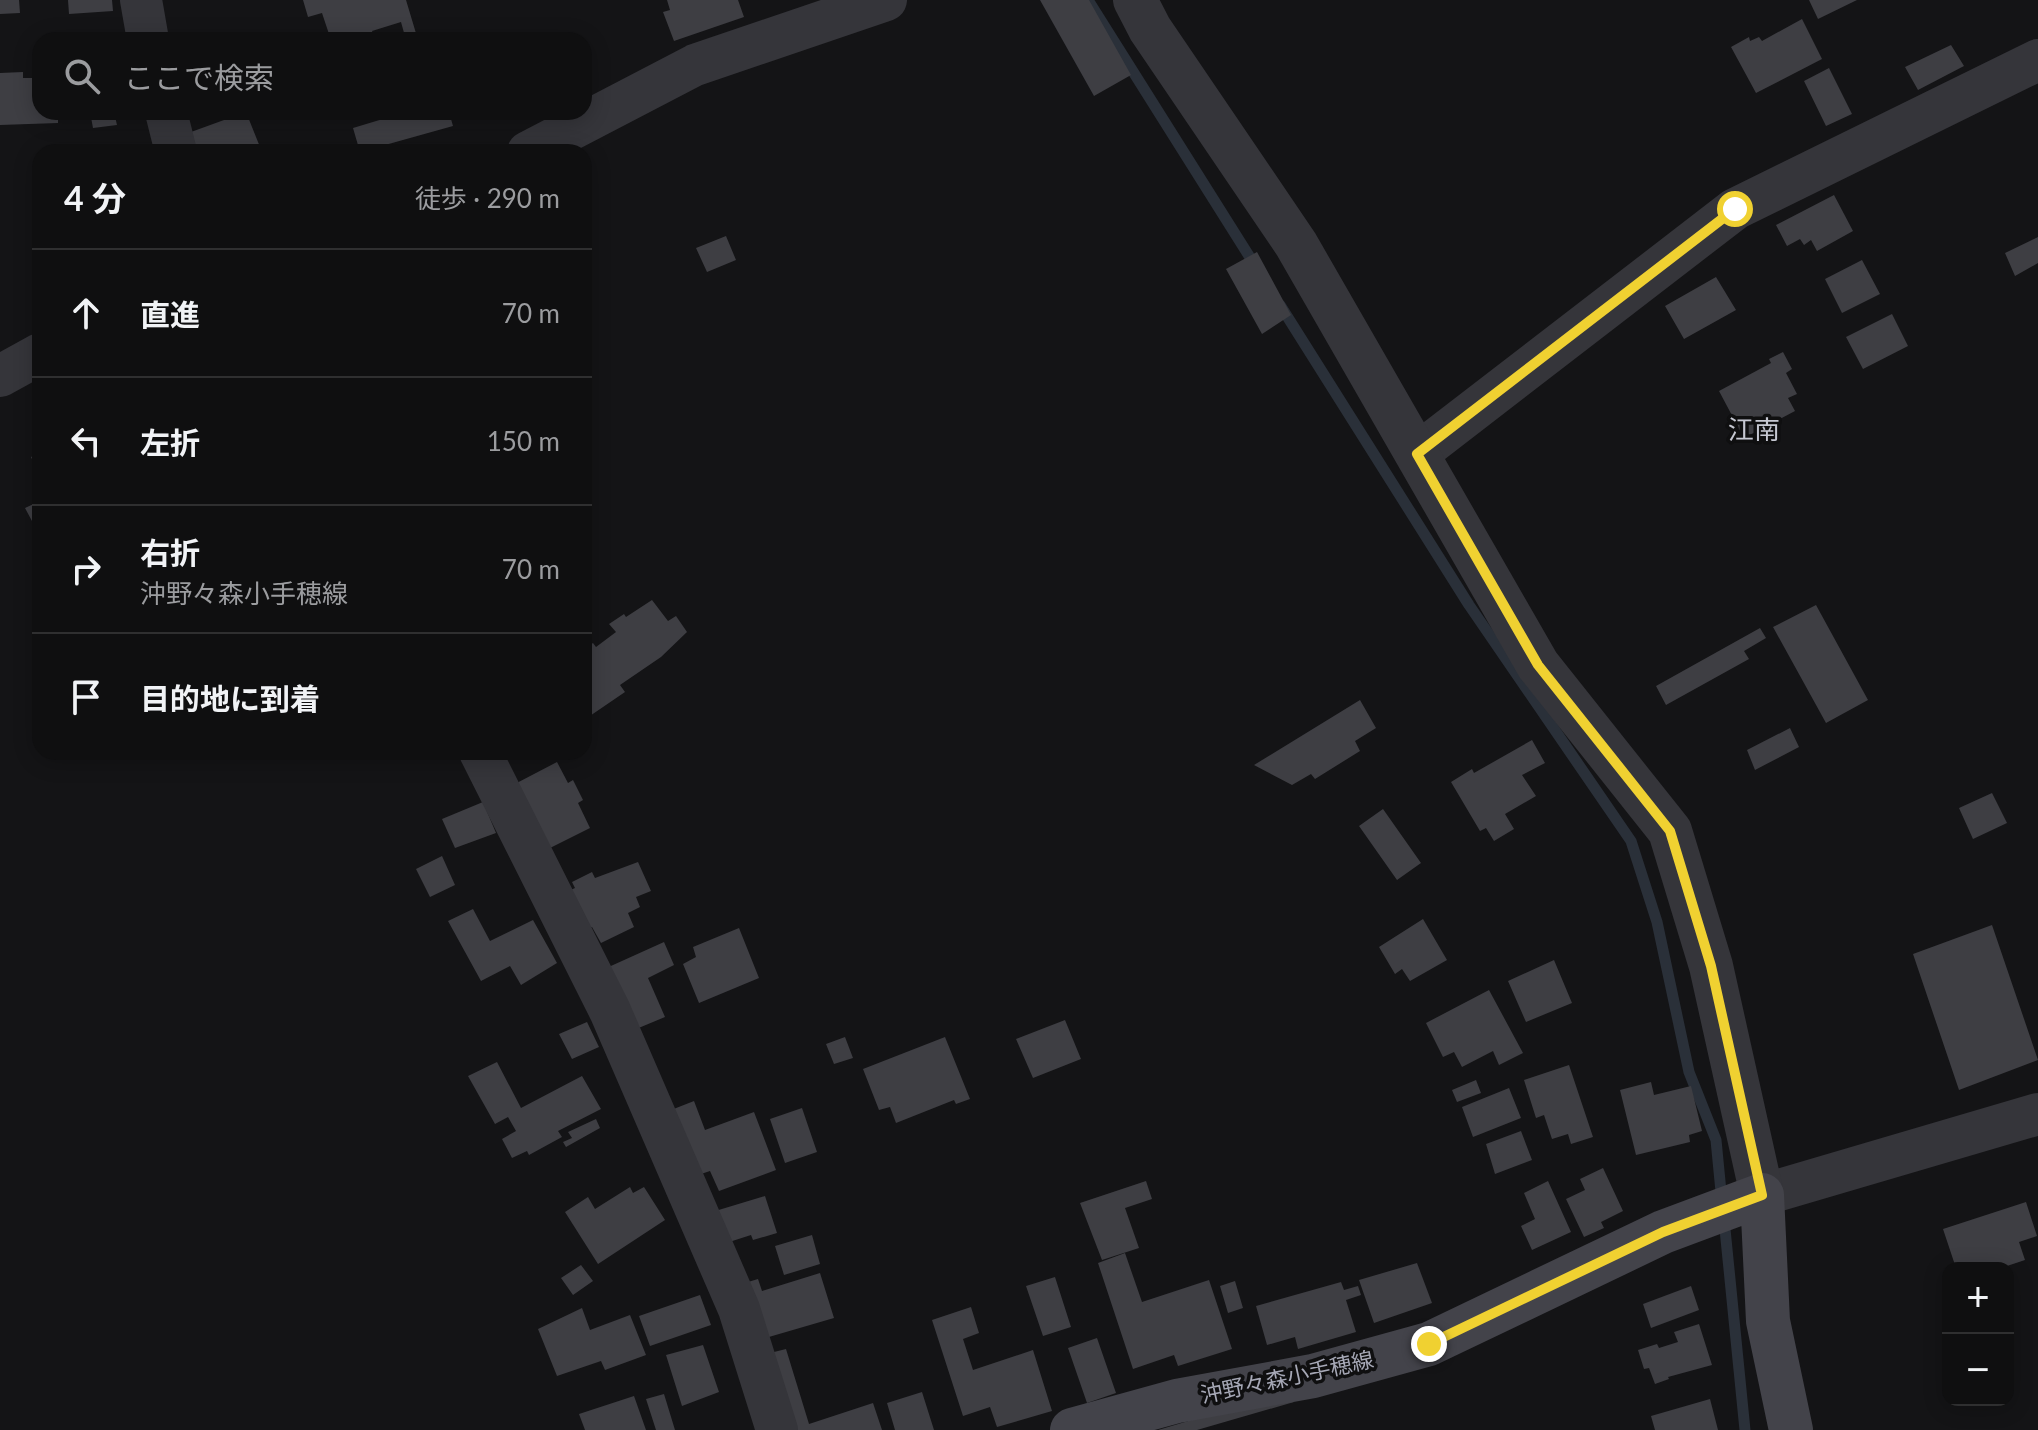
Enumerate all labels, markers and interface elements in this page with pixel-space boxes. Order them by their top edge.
search box [32,32,592,120]
icon: search [60,54,104,98]
text: ここで検索 [124,59,274,95]
text: 4 分 [64,177,126,218]
text: 徒歩 · 290 m [415,182,560,214]
route start [1717,191,1753,227]
icon: ahead [64,291,108,335]
text: 直進 [140,296,200,332]
text: 70 m [502,297,560,329]
district label: 江南 [1728,413,1780,445]
icon: left [64,419,108,463]
text: 左折 [140,424,200,460]
text: 150 m [487,425,560,457]
text: 右折 [140,534,200,570]
icon: right [64,547,108,591]
text: 70 m [502,553,560,585]
text: 沖野々森小手穂線 [140,577,348,609]
icon: arrive [64,675,108,719]
text: 目的地に到着 [140,680,320,716]
map controls [1942,1262,2014,1406]
button: + [1942,1262,2014,1334]
route end [1411,1326,1447,1362]
button: − [1942,1334,2014,1406]
street label: 沖野々森小手穂線 [1198,1345,1376,1408]

